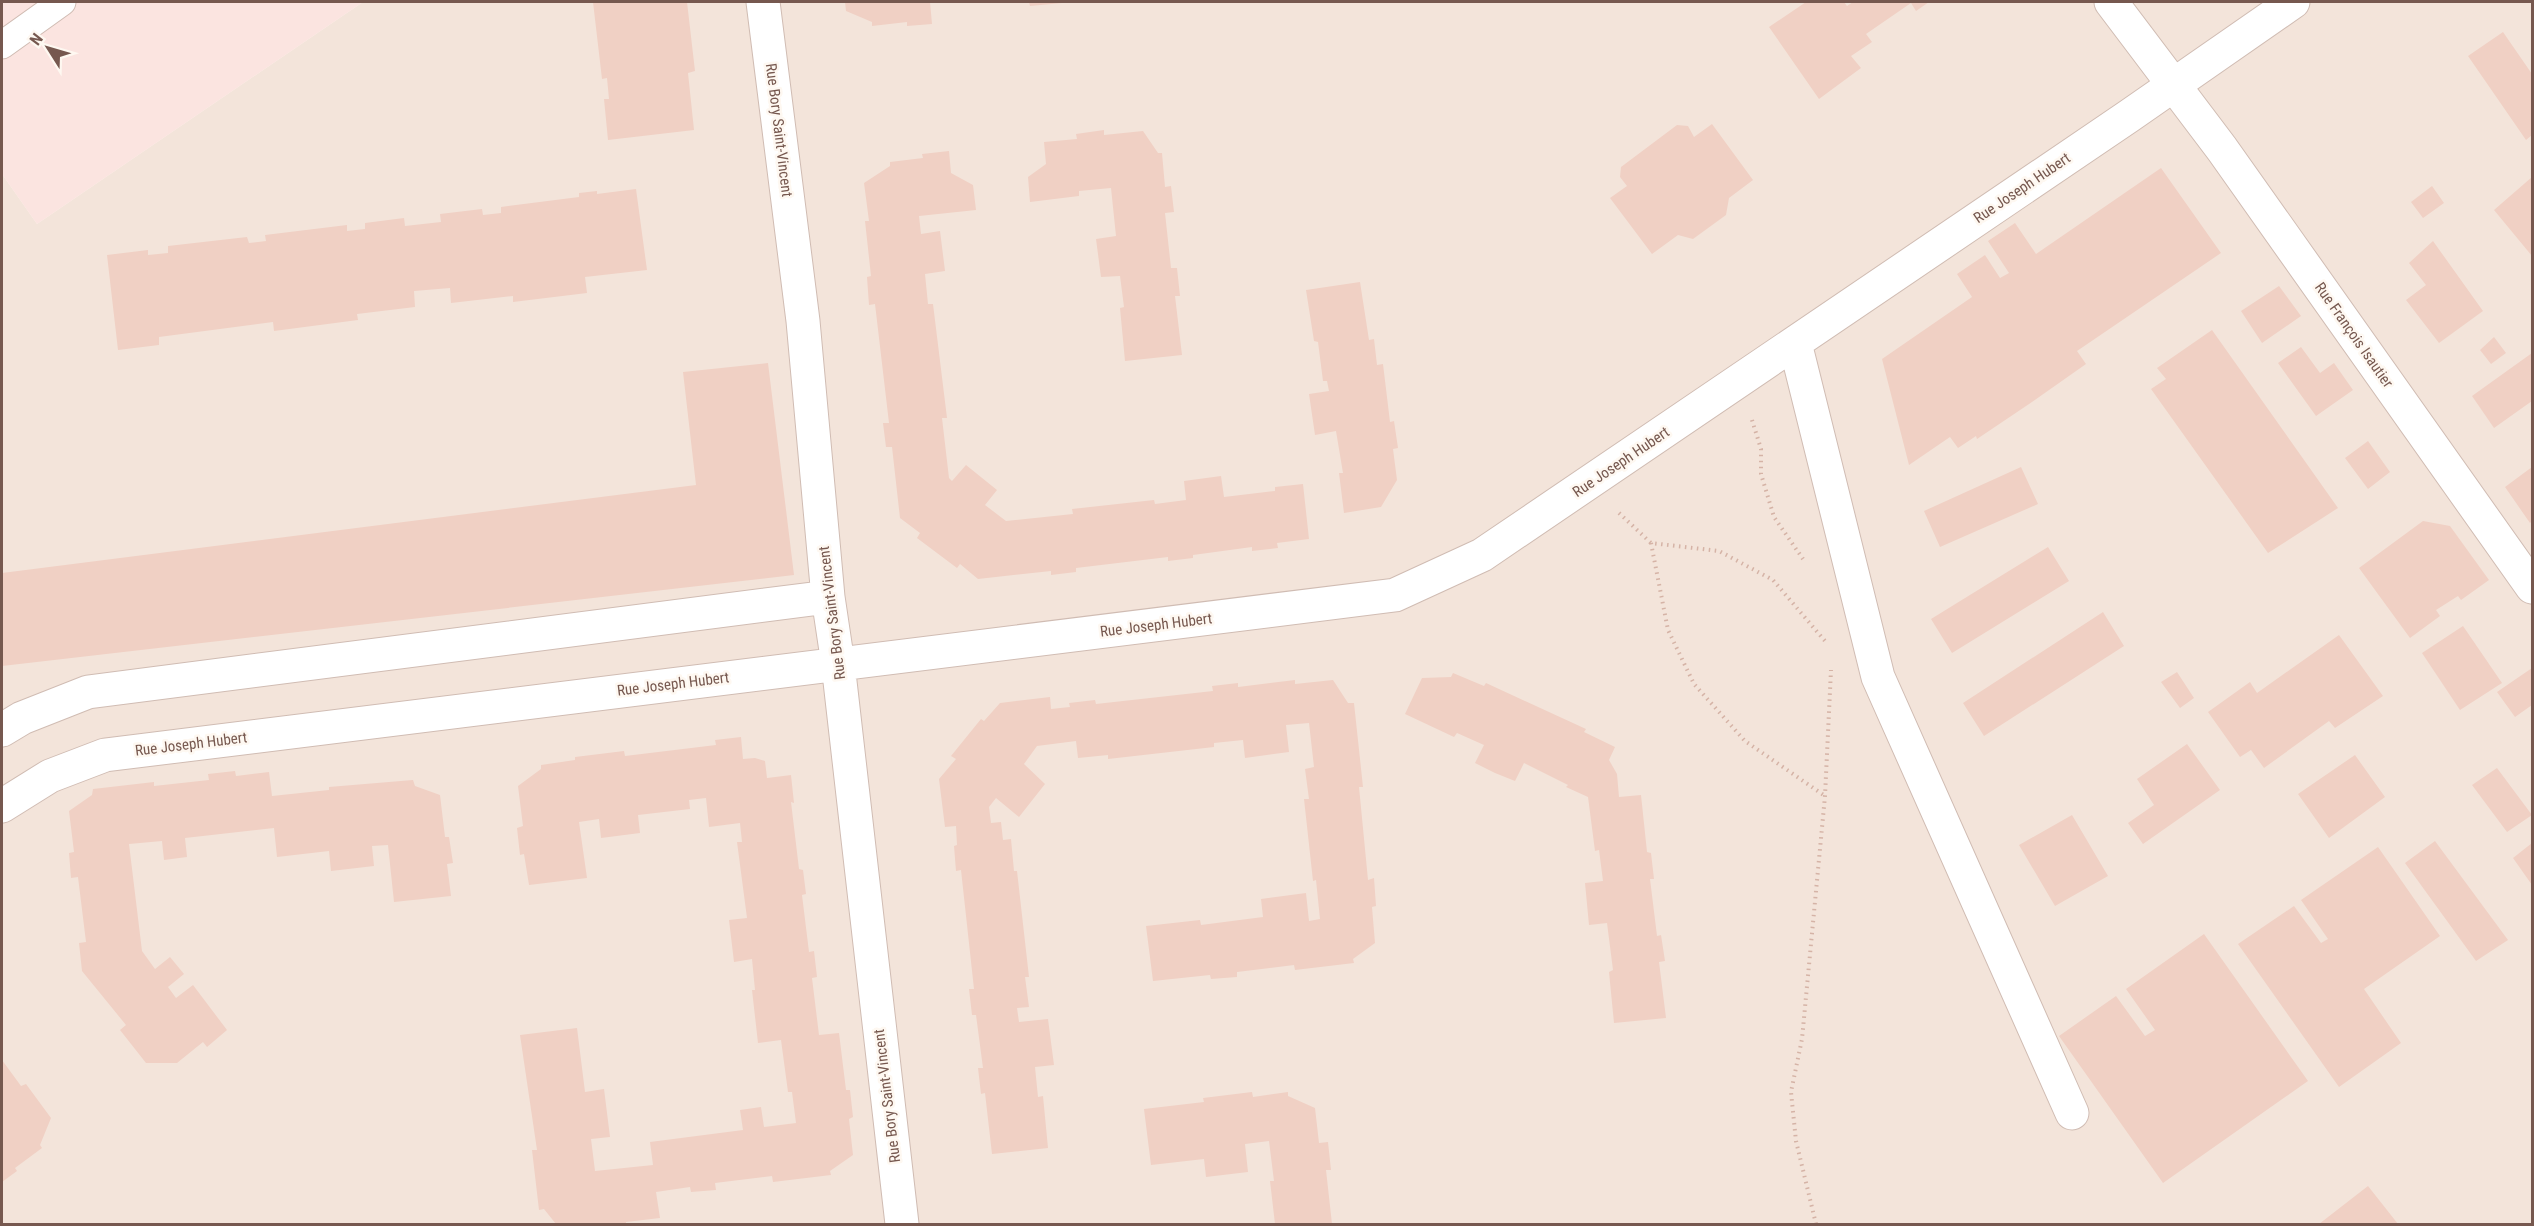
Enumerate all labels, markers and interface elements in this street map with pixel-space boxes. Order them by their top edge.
north arrow [18,18,78,78]
text: N [26,30,47,49]
street label: Rue Bory Saint-Vincent [762,62,796,198]
street label: Rue Joseph Hubert [1970,149,2074,227]
street label: Rue François Isautier [2311,279,2397,391]
street label: Rue Joseph Hubert [1569,423,1673,501]
street label: Rue Bory Saint-Vincent [815,545,849,681]
street label: Rue Joseph Hubert [1099,609,1213,641]
street label: Rue Joseph Hubert [616,668,730,700]
street label: Rue Joseph Hubert [134,728,248,760]
street label: Rue Bory Saint-Vincent [870,1028,904,1164]

